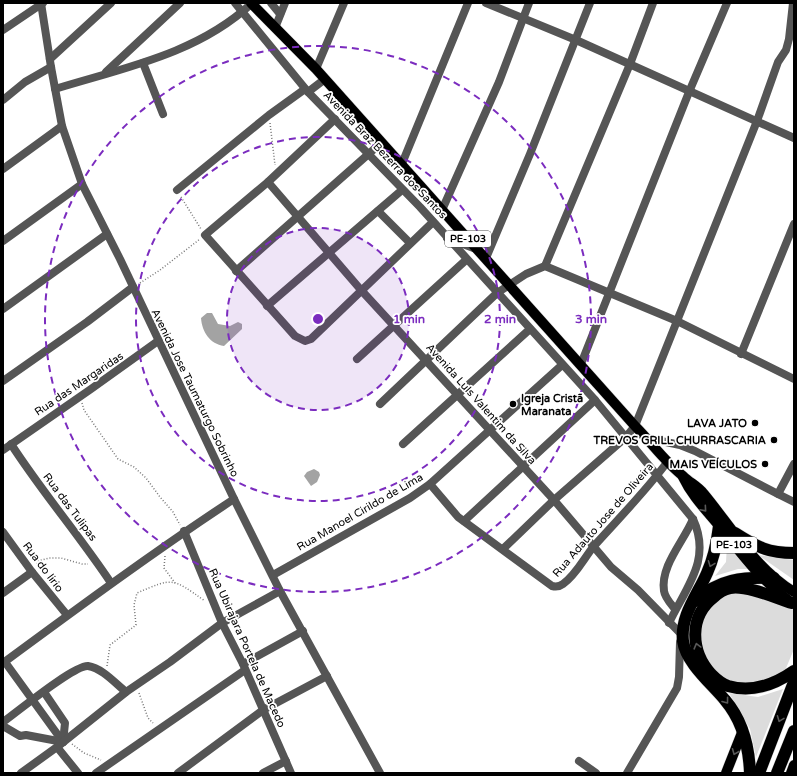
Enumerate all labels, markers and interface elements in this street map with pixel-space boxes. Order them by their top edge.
street label: Avenida Braz Bezerra dos Santos [321,89,449,221]
road number: PE-103 [445,231,491,247]
street label: Avenida Jose Taumaturgo Sobrinho [149,307,242,479]
centre of rings [311,312,325,326]
text: 1 min [393,312,425,326]
text: 2 min [484,312,516,326]
text: 3 min [575,312,607,326]
street label: Avenida LuIs Valentim da Silva [423,341,539,467]
street label: Rua das Margaridas [32,349,126,419]
place label: Igreja Cristã Maranata [521,392,583,418]
marker: Igreja Cristã Maranata [508,399,518,409]
place label: LAVA JATO [687,417,747,430]
marker: LAVA JATO [750,418,760,428]
place label: TREVOS GRILL CHURRASCARIA [593,434,766,447]
marker: TREVOS GRILL CHURRASCARIA [769,435,779,445]
place label: MAIS VEÍCULOS [670,457,757,471]
marker: MAIS VEÍCULOS [760,459,770,469]
street label: Rua Adauto Jose de Oliveira [550,460,656,580]
street label: Rua Manoel Cirildo de Lima [295,470,425,554]
street label: Rua das Tulipas [40,471,100,543]
one-way arrow [700,504,707,512]
road number: PE-103 [711,537,757,553]
street label: Rua do lirio [20,539,66,595]
one-way arrow [707,561,715,568]
street label: Rua Ubirajara Portela de Macedo [206,566,288,730]
one-way arrow [693,643,701,649]
one-way arrow [721,697,728,704]
one-way arrow [776,715,784,722]
one-way arrow [731,748,739,755]

